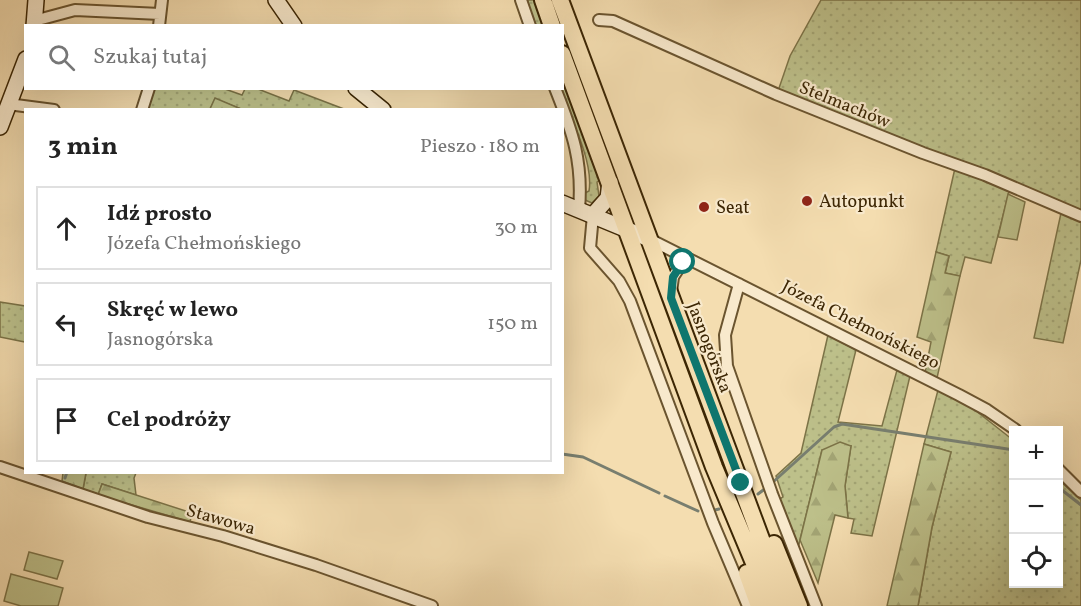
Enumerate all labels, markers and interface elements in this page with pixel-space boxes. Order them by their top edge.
search box [24,24,564,90]
icon: search [45,41,78,74]
text: Szukaj tutaj [93,42,207,73]
street label: Stelmachów [795,76,894,135]
text: 3 min [48,129,118,165]
text: Pieszo · 180 m [420,133,540,161]
place label: Autopunkt [819,190,905,215]
marker: Autopunkt [800,194,814,208]
place label: Seat [716,196,749,221]
text: Idź prosto [107,199,212,230]
marker: Seat [697,200,711,214]
icon: ahead [50,212,83,245]
text: 30 m [494,214,538,242]
text: Józefa Chełmońskiego [107,230,301,258]
route start [669,248,695,274]
street label: Józefa Chełmońskiego [777,275,944,376]
text: Skręć w lewo [107,295,238,326]
street label: Jasnogórska [680,298,737,397]
icon: left [50,308,83,341]
text: 150 m [487,310,538,338]
text: Jasnogórska [107,326,213,354]
icon: arrive [50,404,83,437]
text: Cel podróży [107,405,231,436]
map controls [1009,426,1063,588]
button: + [1009,426,1063,480]
route end [727,469,753,495]
button: − [1009,480,1063,534]
street label: Stawowa [183,499,258,542]
button: locate [1009,534,1063,588]

